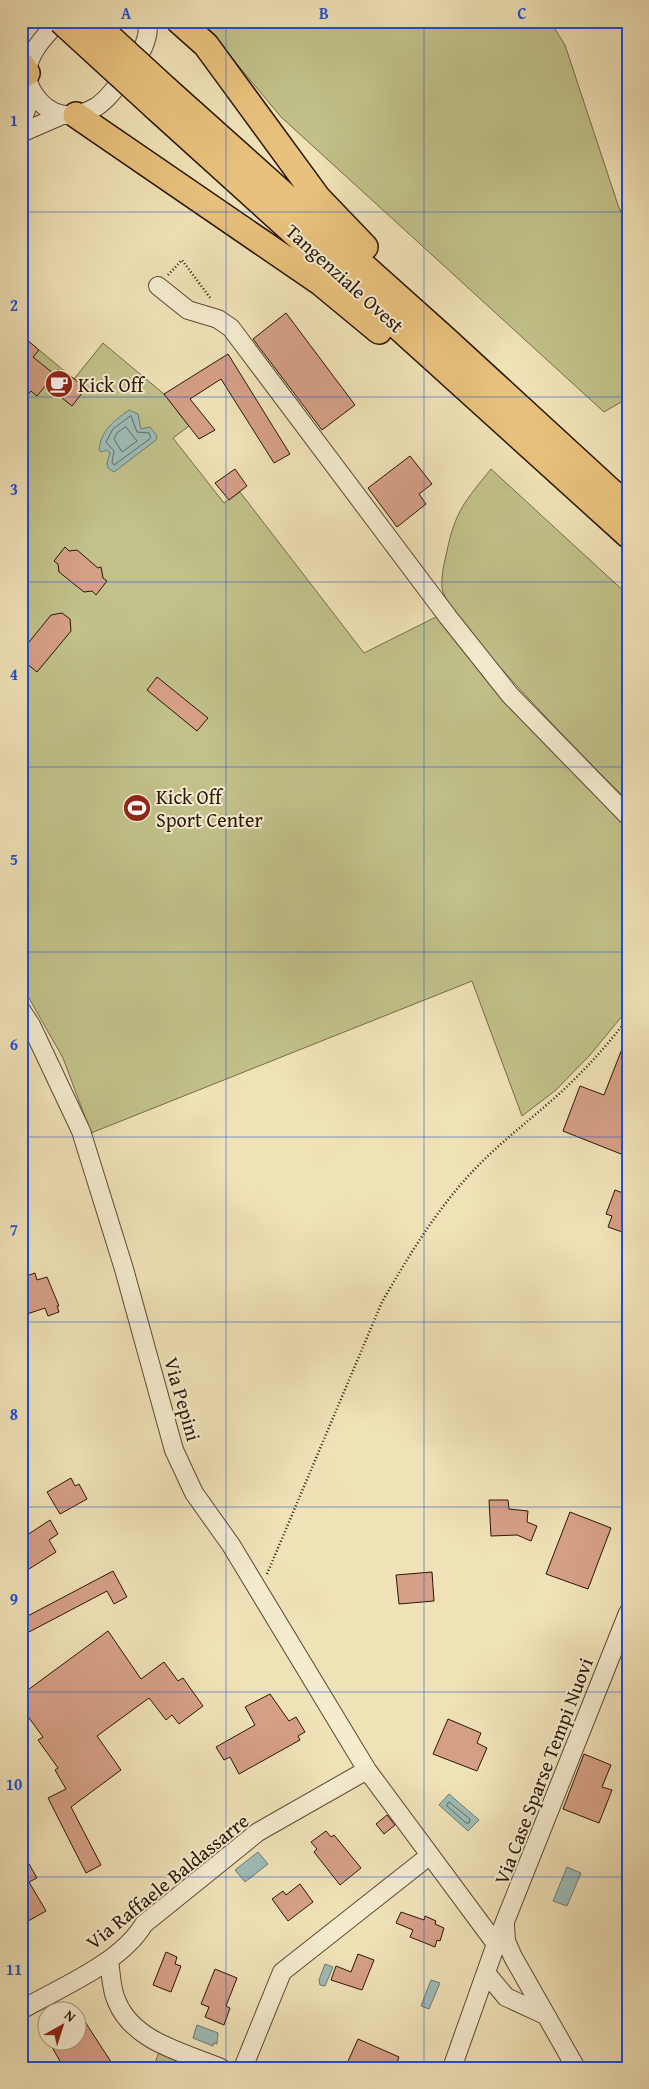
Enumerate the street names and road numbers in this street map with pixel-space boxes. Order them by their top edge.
street label: Tangenziale Ovest [279,217,411,339]
street label: Via Pepini [157,1354,209,1445]
street label: Via Case Sparse Tempi Nuovi [486,1653,600,1889]
street label: Via Raffaele Baldassarre [79,1806,255,1956]

